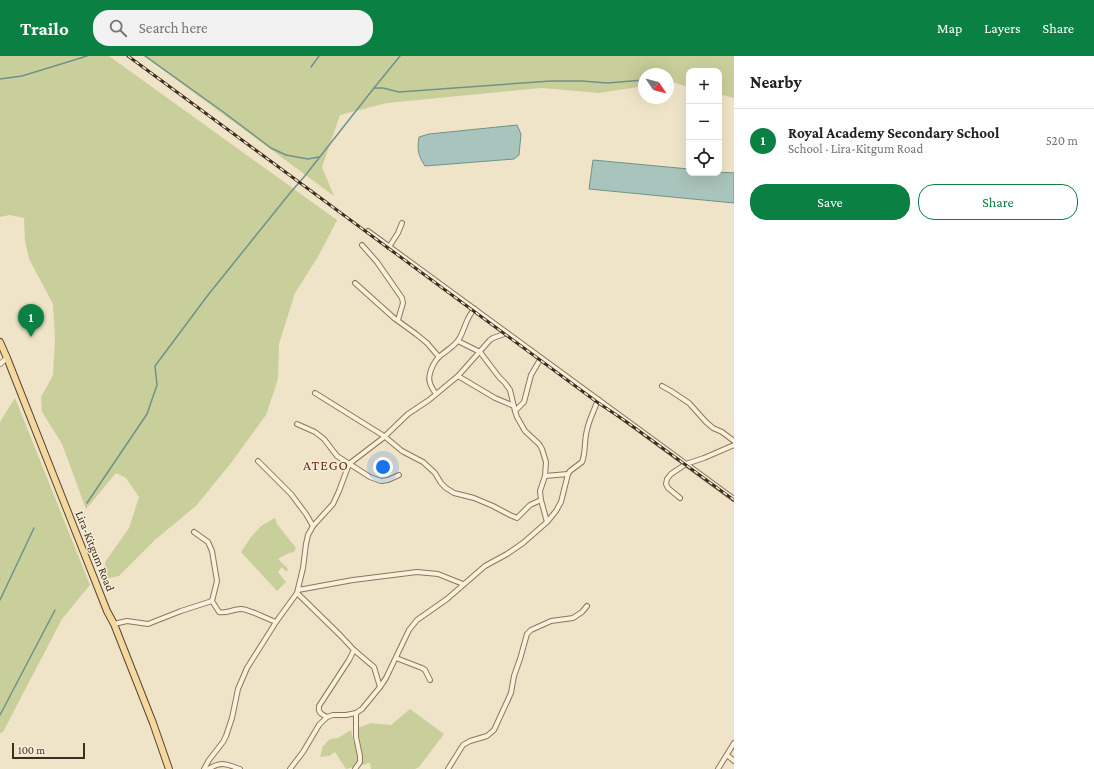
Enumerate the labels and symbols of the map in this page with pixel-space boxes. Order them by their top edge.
north arrow [638,68,674,104]
pin: 1 [18,304,44,337]
district label: ATEGO [303,457,349,473]
your location [373,457,393,477]
street label: Lira-Kitgum Road [73,509,118,594]
scale bar [12,741,85,760]

